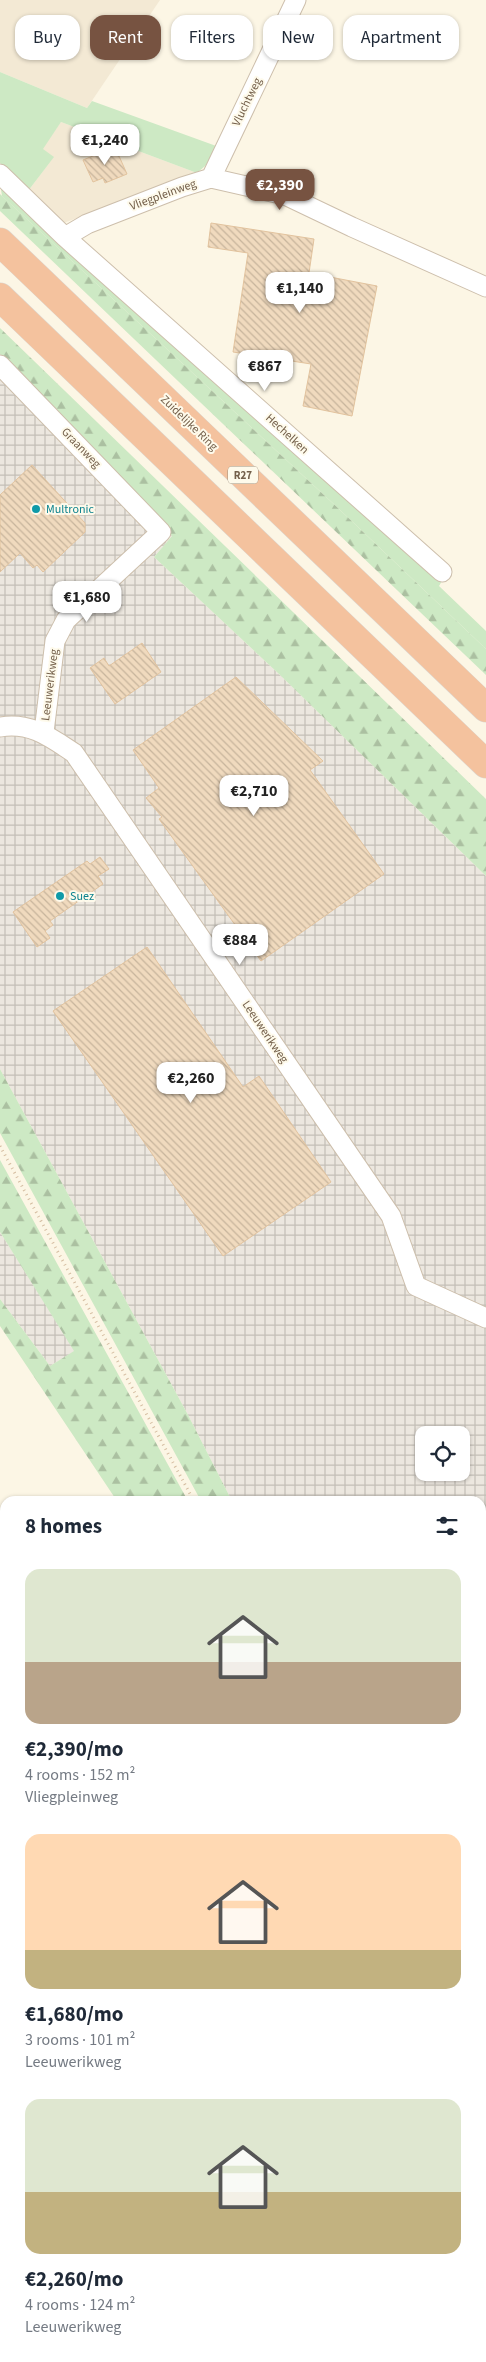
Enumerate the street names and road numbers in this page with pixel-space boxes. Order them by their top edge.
street label: Vluchtweg [228,75,266,129]
street label: Vliegpleinweg [127,175,199,215]
street label: Zuidelijke Ring [157,391,221,455]
street label: Hechelken [262,410,312,458]
street label: Graanweg [57,424,105,472]
road number: R27 [228,466,258,484]
street label: Leeuwerikweg [37,648,63,722]
street label: Leeuwerikweg [238,997,292,1067]

